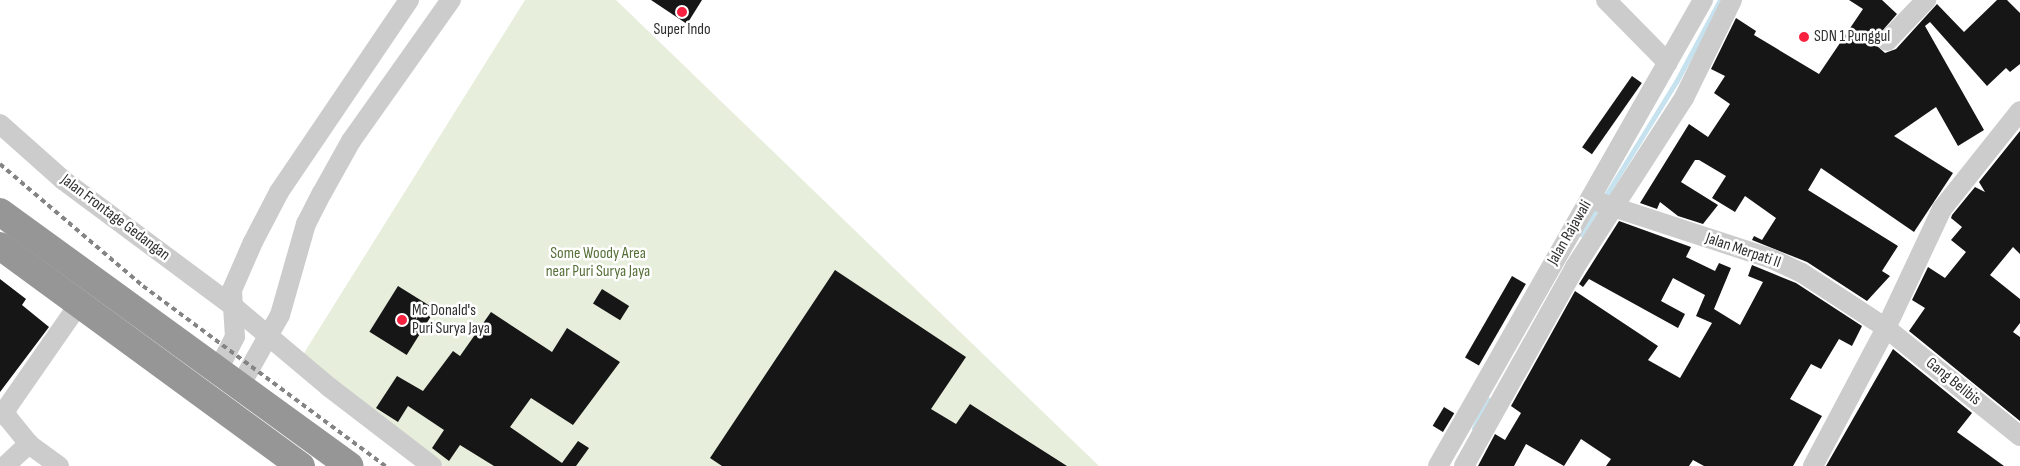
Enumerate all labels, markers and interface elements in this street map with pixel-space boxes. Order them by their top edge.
marker: Super Indo [676,6,688,18]
place label: Super Indo [653,20,711,40]
place label: SDN 1 Punggul [1814,27,1890,47]
marker: SDN 1 Punggul [1798,31,1810,43]
street label: Jalan Frontage Gedangan [57,171,173,265]
street label: Jalan Rajawali [1544,197,1596,269]
street label: Jalan Merpati II [1703,229,1783,273]
park label: Some Woody Area near Puri Surya Jaya [546,244,650,282]
place label: Mc Donald's Puri Surya Jaya [412,301,490,339]
marker: Mc Donald's Puri Surya Jaya [396,314,408,326]
street label: Gang Belibis [1922,354,1984,410]

